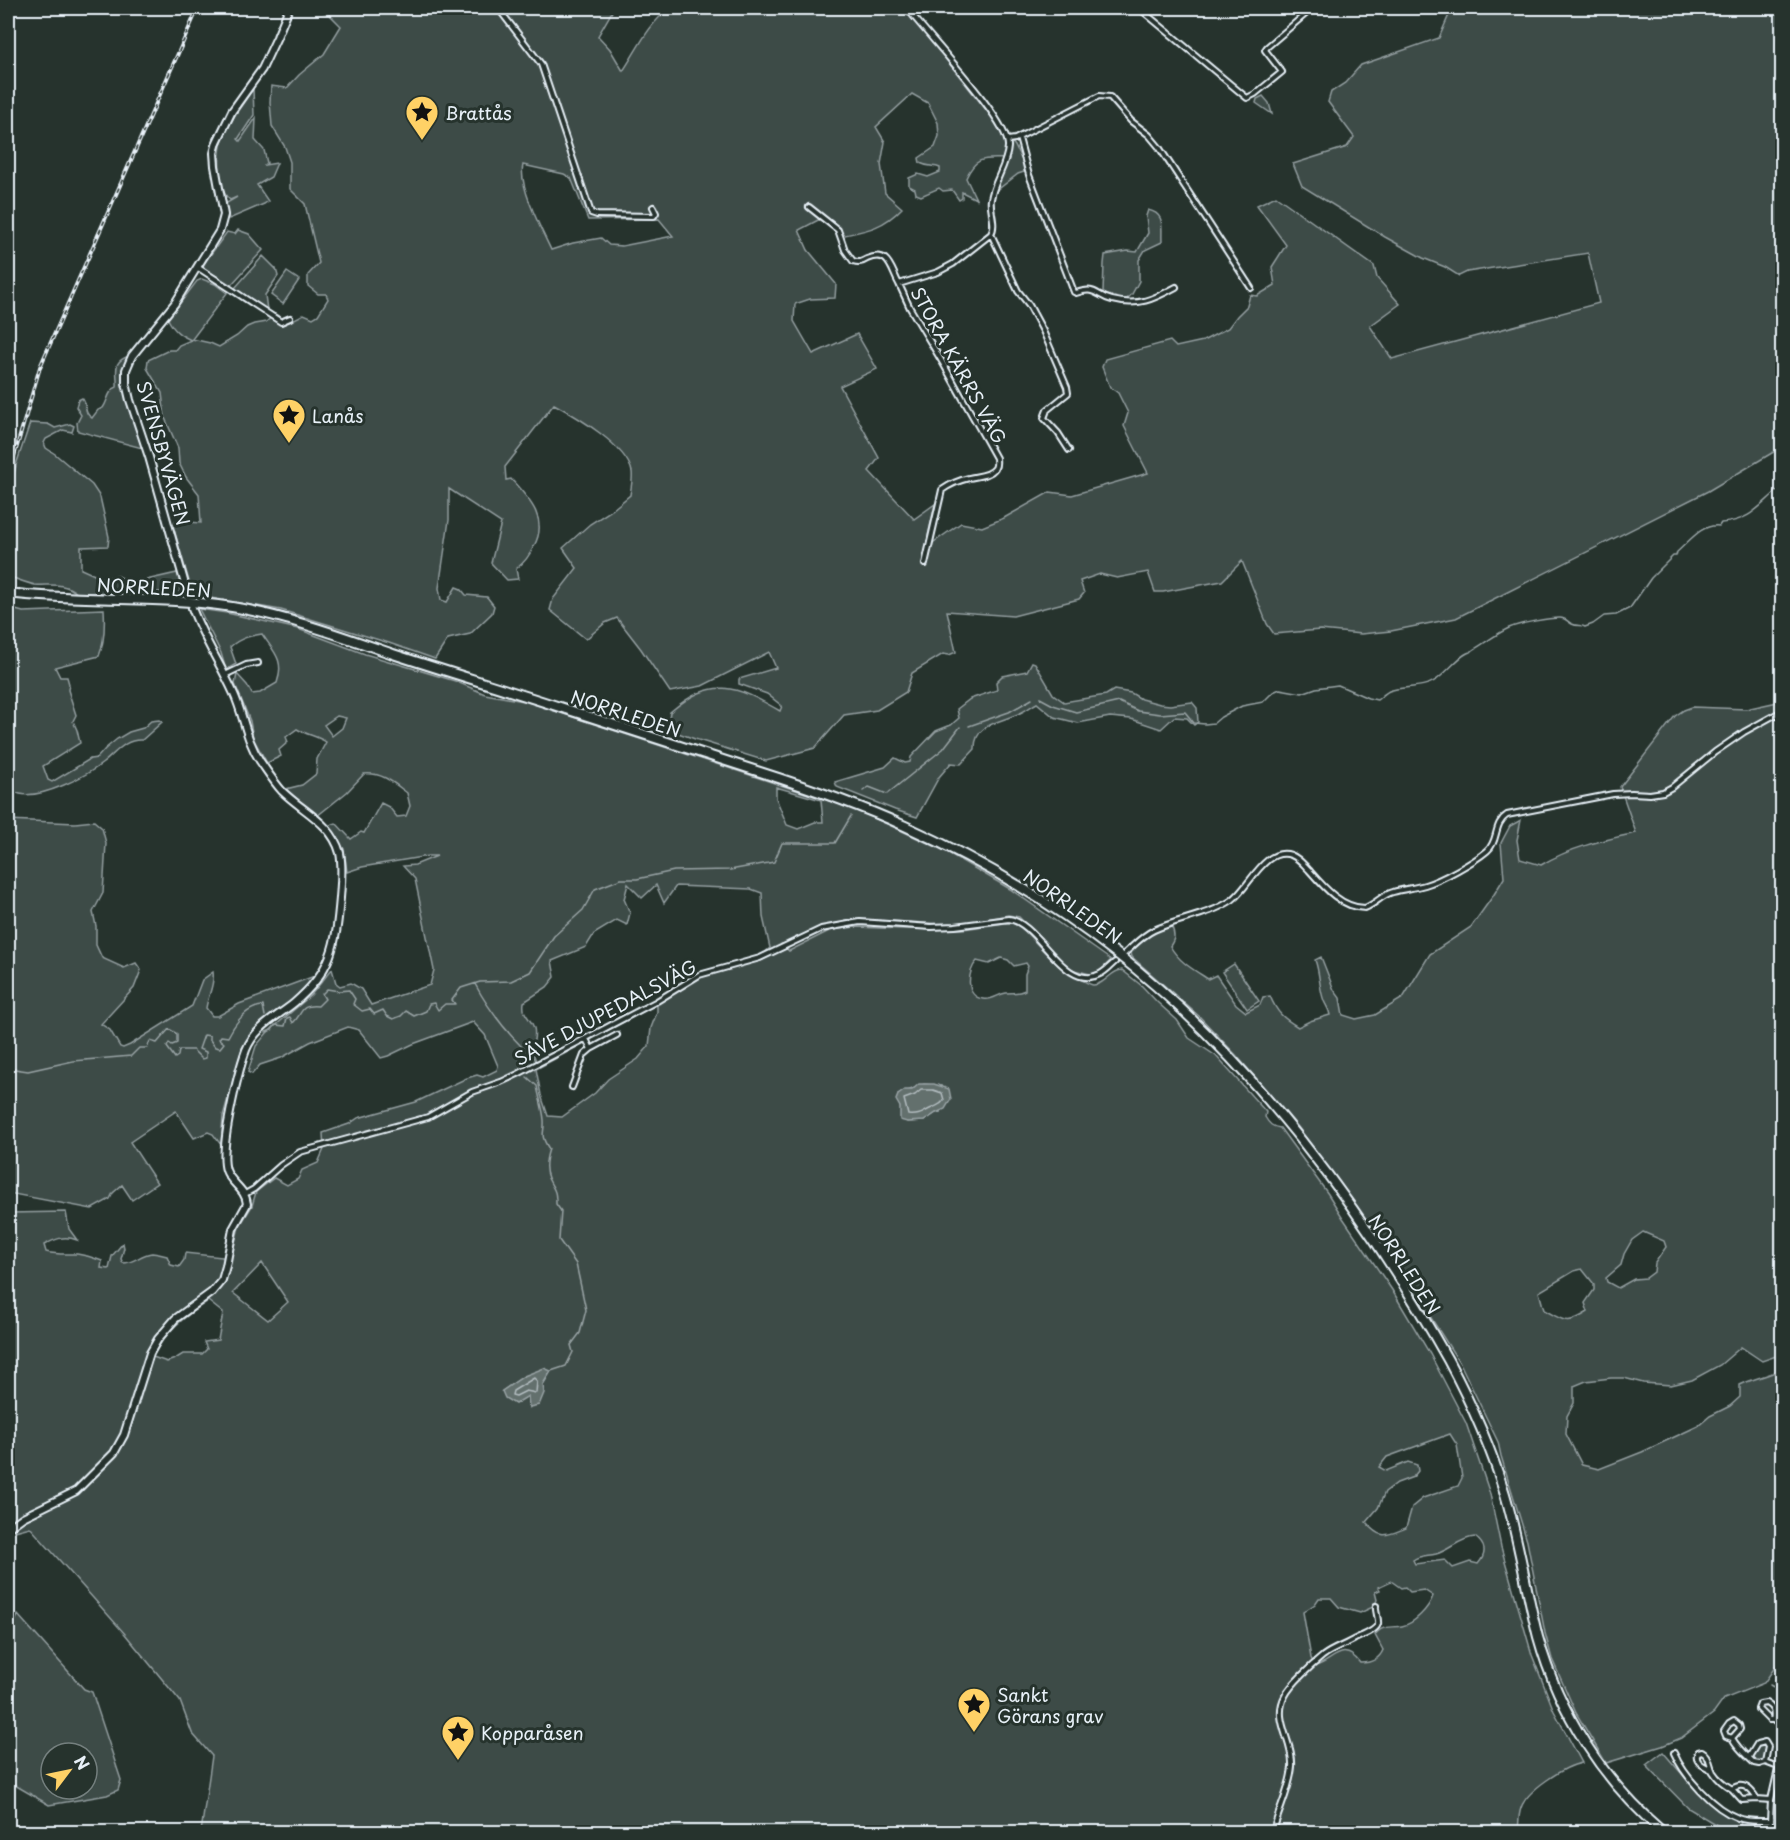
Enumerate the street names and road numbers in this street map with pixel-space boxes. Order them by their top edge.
street label: STORA KÄRRS VÄG [905,282,1013,448]
street label: SVENSBYVÄGEN [130,377,198,529]
street label: NORRLEDEN [96,571,212,603]
street label: NORRLEDEN [567,682,685,744]
street label: NORRLEDEN [1018,862,1128,950]
street label: SÄVE DJUPEDALSVÄG [509,952,701,1072]
street label: NORRLEDEN [1363,1209,1447,1319]

